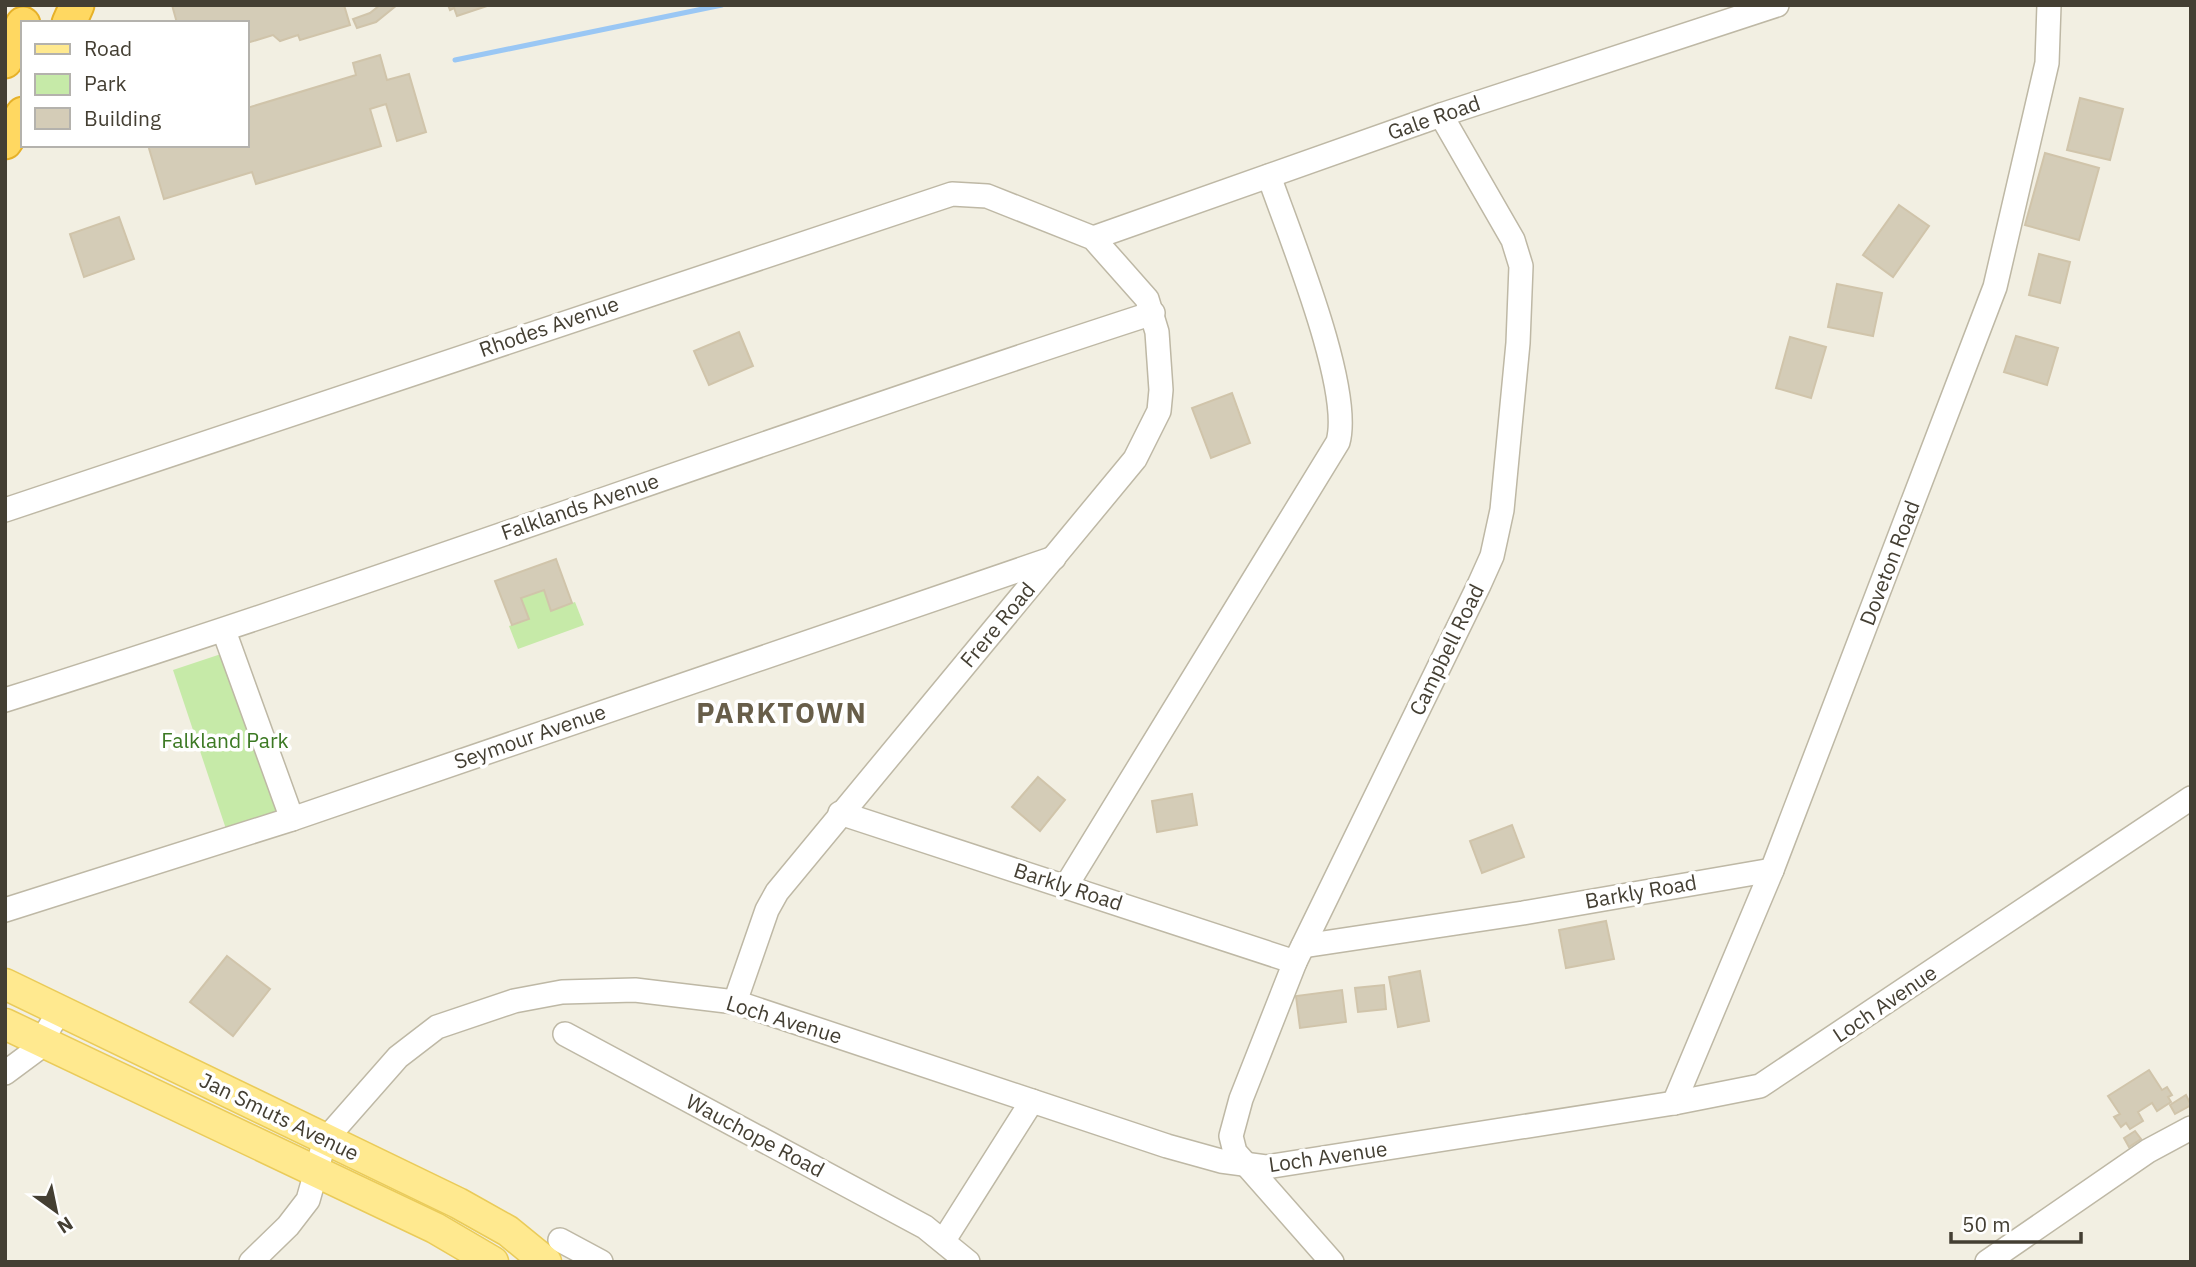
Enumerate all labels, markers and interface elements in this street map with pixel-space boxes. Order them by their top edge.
legend [21,21,248,147]
text: Road [84,34,132,62]
text: Park [84,69,127,97]
street label: Gale Road [1384,88,1484,146]
text: Building [84,104,161,132]
street label: Rhodes Avenue [475,289,622,363]
street label: Falklands Avenue [497,466,662,546]
street label: Doveton Road [1852,496,1926,629]
street label: Frere Road [953,576,1041,673]
street label: Campbell Road [1402,579,1490,720]
district label: PARKTOWN [696,694,868,731]
street label: Seymour Avenue [450,697,609,775]
park label: Falkland Park [161,726,289,754]
street label: Barkly Road [1010,855,1126,917]
street label: Barkly Road [1583,867,1699,915]
street label: Loch Avenue [1827,958,1942,1048]
street label: Loch Avenue [723,988,846,1050]
street label: Jan Smuts Avenue [195,1065,364,1167]
street label: Wauchope Road [681,1087,830,1183]
street label: Loch Avenue [1267,1134,1389,1178]
north arrow [21,1176,91,1246]
scale bar [1951,1200,2080,1244]
text: 50 m [1962,1210,2011,1238]
text: N [53,1211,78,1239]

